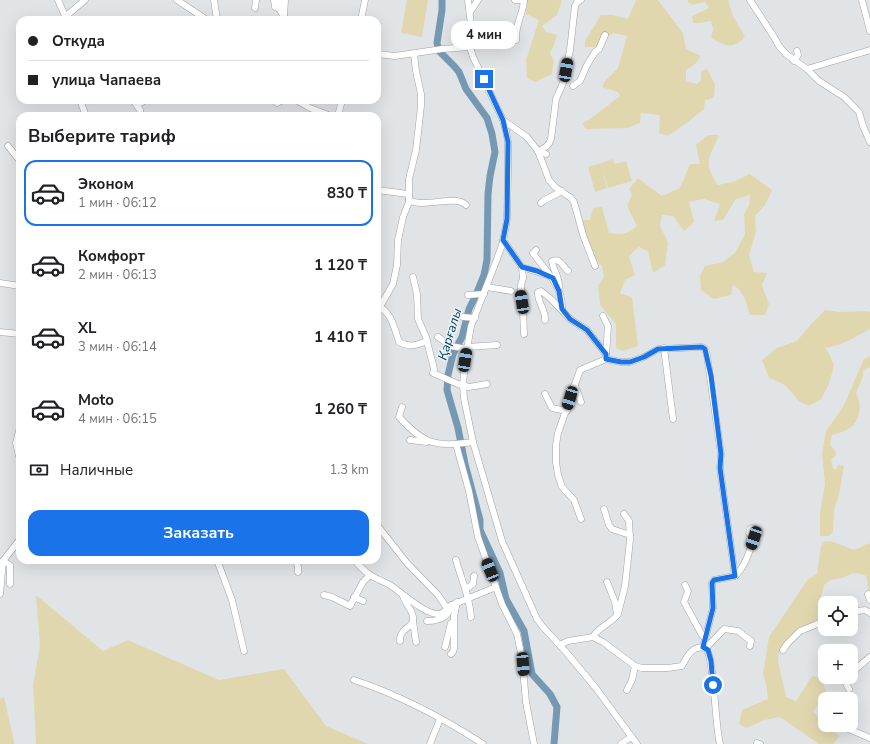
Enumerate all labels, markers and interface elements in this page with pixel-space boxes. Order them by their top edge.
callout: 4 мин [451,21,517,49]
text: 4 мин [466,26,502,44]
text: Откуда [52,31,105,51]
car [558,57,574,83]
text: улица Чапаева [52,70,161,90]
route end [475,70,493,88]
text: Выберите тариф [28,124,176,148]
text: Эконом [78,174,134,194]
icon: car [30,175,66,211]
text: 830 ₸ [327,183,367,203]
text: 1 мин · 06:12 [78,194,157,212]
text: Комфорт [78,246,145,266]
icon: car [30,247,66,283]
text: 1 120 ₸ [314,255,367,275]
text: 2 мин · 06:13 [78,266,157,284]
car [514,289,530,315]
water label: Қарғалы [434,306,466,362]
text: XL [78,318,97,338]
icon: car [30,319,66,355]
text: 1 410 ₸ [314,327,367,347]
text: 3 мин · 06:14 [78,338,157,356]
car [457,347,473,373]
car [561,385,579,411]
text: Moto [78,390,114,410]
icon: car [30,391,66,427]
text: 1 260 ₸ [314,399,367,419]
text: 4 мин · 06:15 [78,410,157,428]
icon: cash [28,459,50,481]
text: Наличные [60,460,133,480]
text: 1.3 km [329,461,369,479]
button: Заказать [28,510,369,556]
car [745,525,763,551]
car [480,557,500,583]
map controls [818,596,858,732]
button: locate [818,596,858,636]
button: + [818,644,858,684]
car [516,652,530,676]
route start [704,676,722,694]
button: − [818,692,858,732]

